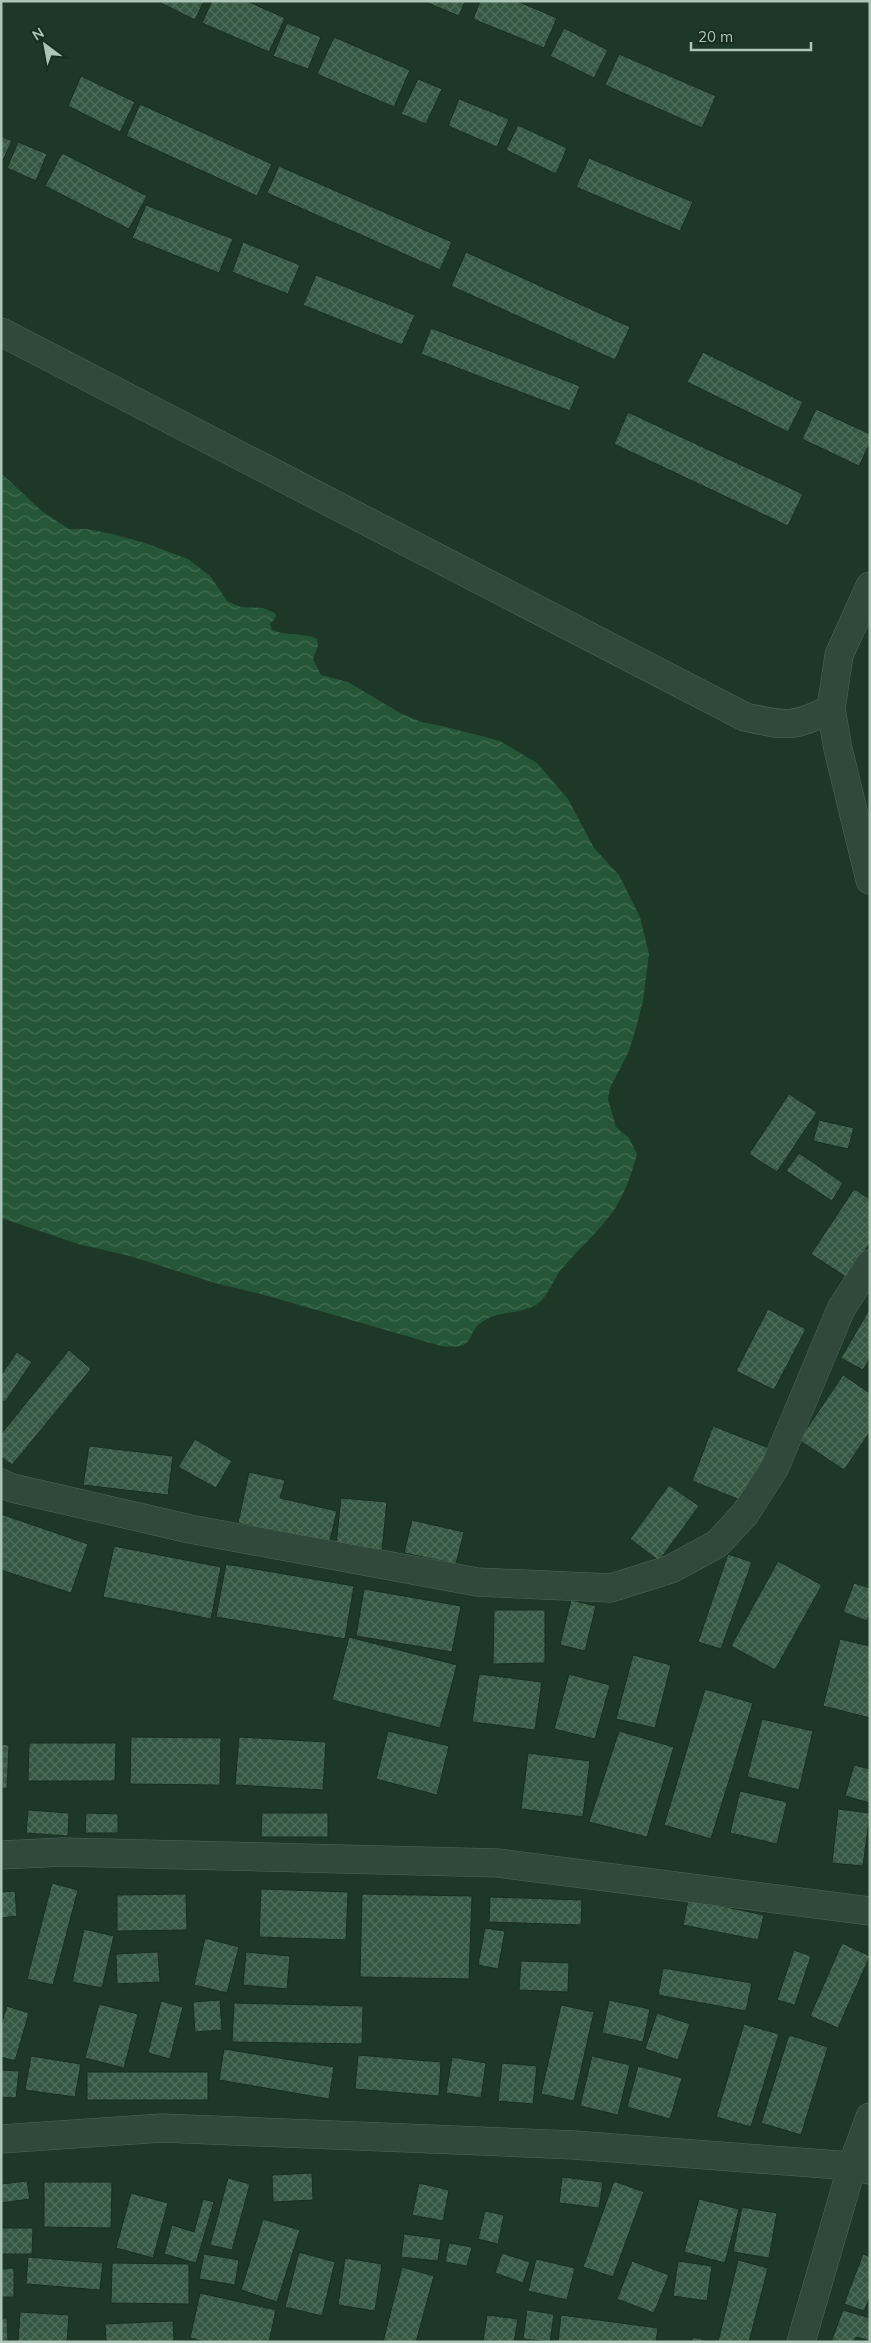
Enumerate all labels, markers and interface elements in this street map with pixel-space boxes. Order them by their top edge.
north arrow [20,20,70,70]
scale bar [691,20,811,52]
text: N [29,24,47,44]
text: 20 m [698,27,733,46]

